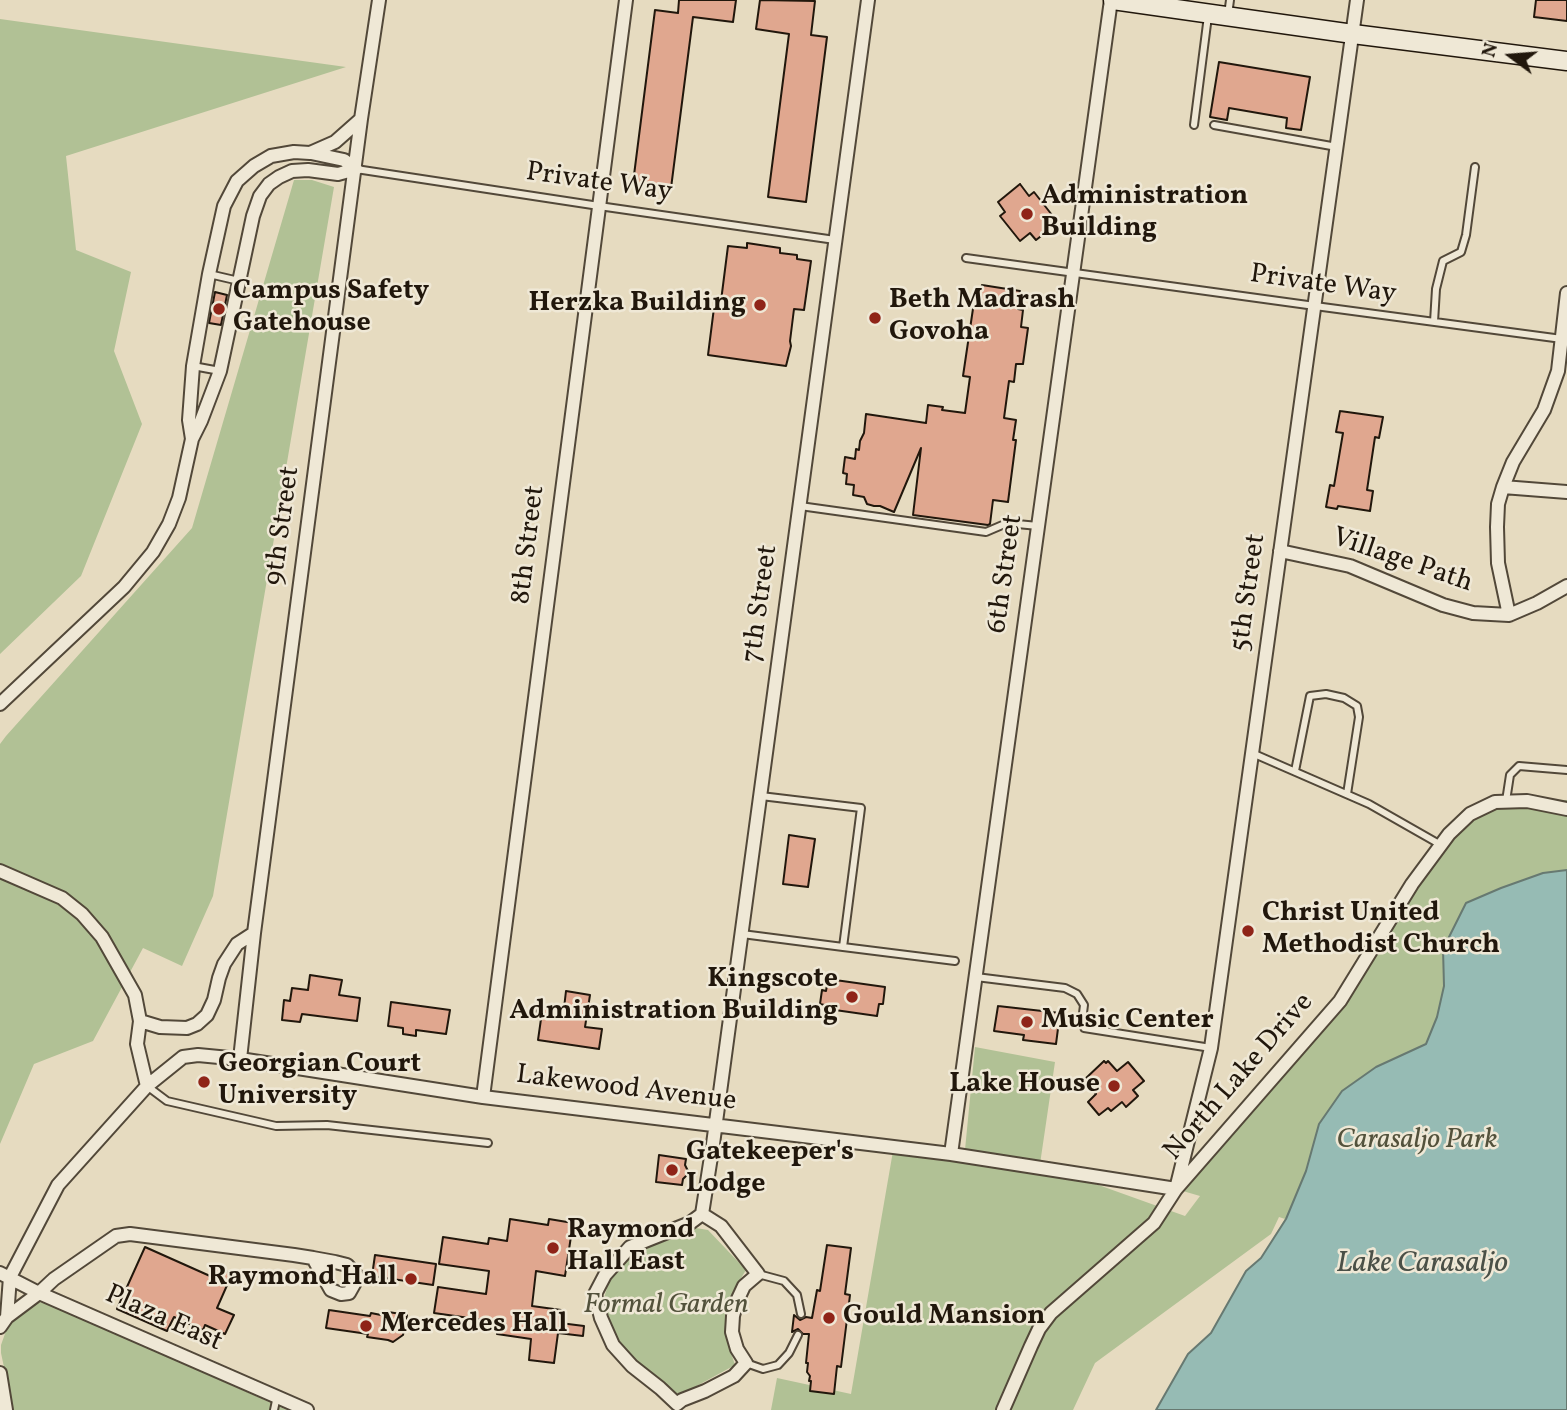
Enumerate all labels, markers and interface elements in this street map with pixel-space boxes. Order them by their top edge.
north arrow [1476,21,1546,91]
text: N [1476,40,1505,60]
street label: Private Way [524,157,674,211]
place label: Administration Building [1041,181,1248,247]
marker: Administration Building [1019,206,1035,222]
street label: Private Way [1248,259,1398,313]
place label: Campus Safety Gatehouse [233,276,429,342]
place label: Beth Madrash Govoha [889,285,1076,351]
place label: Herzka Building [528,288,746,322]
marker: Herzka Building [752,297,768,313]
marker: Campus Safety Gatehouse [211,301,227,317]
marker: Beth Madrash Govoha [867,310,883,326]
street label: 9th Street [259,464,309,588]
street label: 8th Street [506,484,554,606]
street label: 6th Street [982,512,1032,636]
street label: Village Path [1327,522,1477,602]
street label: 5th Street [1225,532,1275,654]
street label: 7th Street [737,543,787,665]
place label: Christ United Methodist Church [1262,898,1500,964]
marker: Christ United Methodist Church [1240,923,1256,939]
place label: Kingscote Administration Building [509,964,838,1030]
street label: North Lake Drive [1158,987,1322,1169]
marker: Kingscote Administration Building [844,989,860,1005]
place label: Music Center [1041,1005,1214,1039]
marker: Music Center [1019,1014,1035,1030]
place label: Georgian Court University [218,1049,421,1115]
street label: Lakewood Avenue [514,1060,738,1120]
place label: Lake House [949,1069,1100,1103]
marker: Georgian Court University [196,1074,212,1090]
marker: Lake House [1106,1078,1122,1094]
park label: Carasaljo Park [1336,1125,1498,1159]
place label: Gatekeeper's Lodge [686,1137,854,1203]
marker: Gatekeeper's Lodge [664,1162,680,1178]
place label: Raymond Hall East [567,1215,694,1281]
marker: Raymond Hall East [545,1240,561,1256]
water label: Lake Carasaljo [1336,1247,1508,1283]
place label: Raymond Hall [208,1262,397,1296]
marker: Raymond Hall [403,1271,419,1287]
street label: Plaza East [99,1279,227,1361]
park label: Formal Garden [584,1290,748,1324]
place label: Gould Mansion [843,1301,1045,1335]
place label: Mercedes Hall [380,1309,568,1343]
marker: Gould Mansion [821,1310,837,1326]
marker: Mercedes Hall [358,1318,374,1334]

